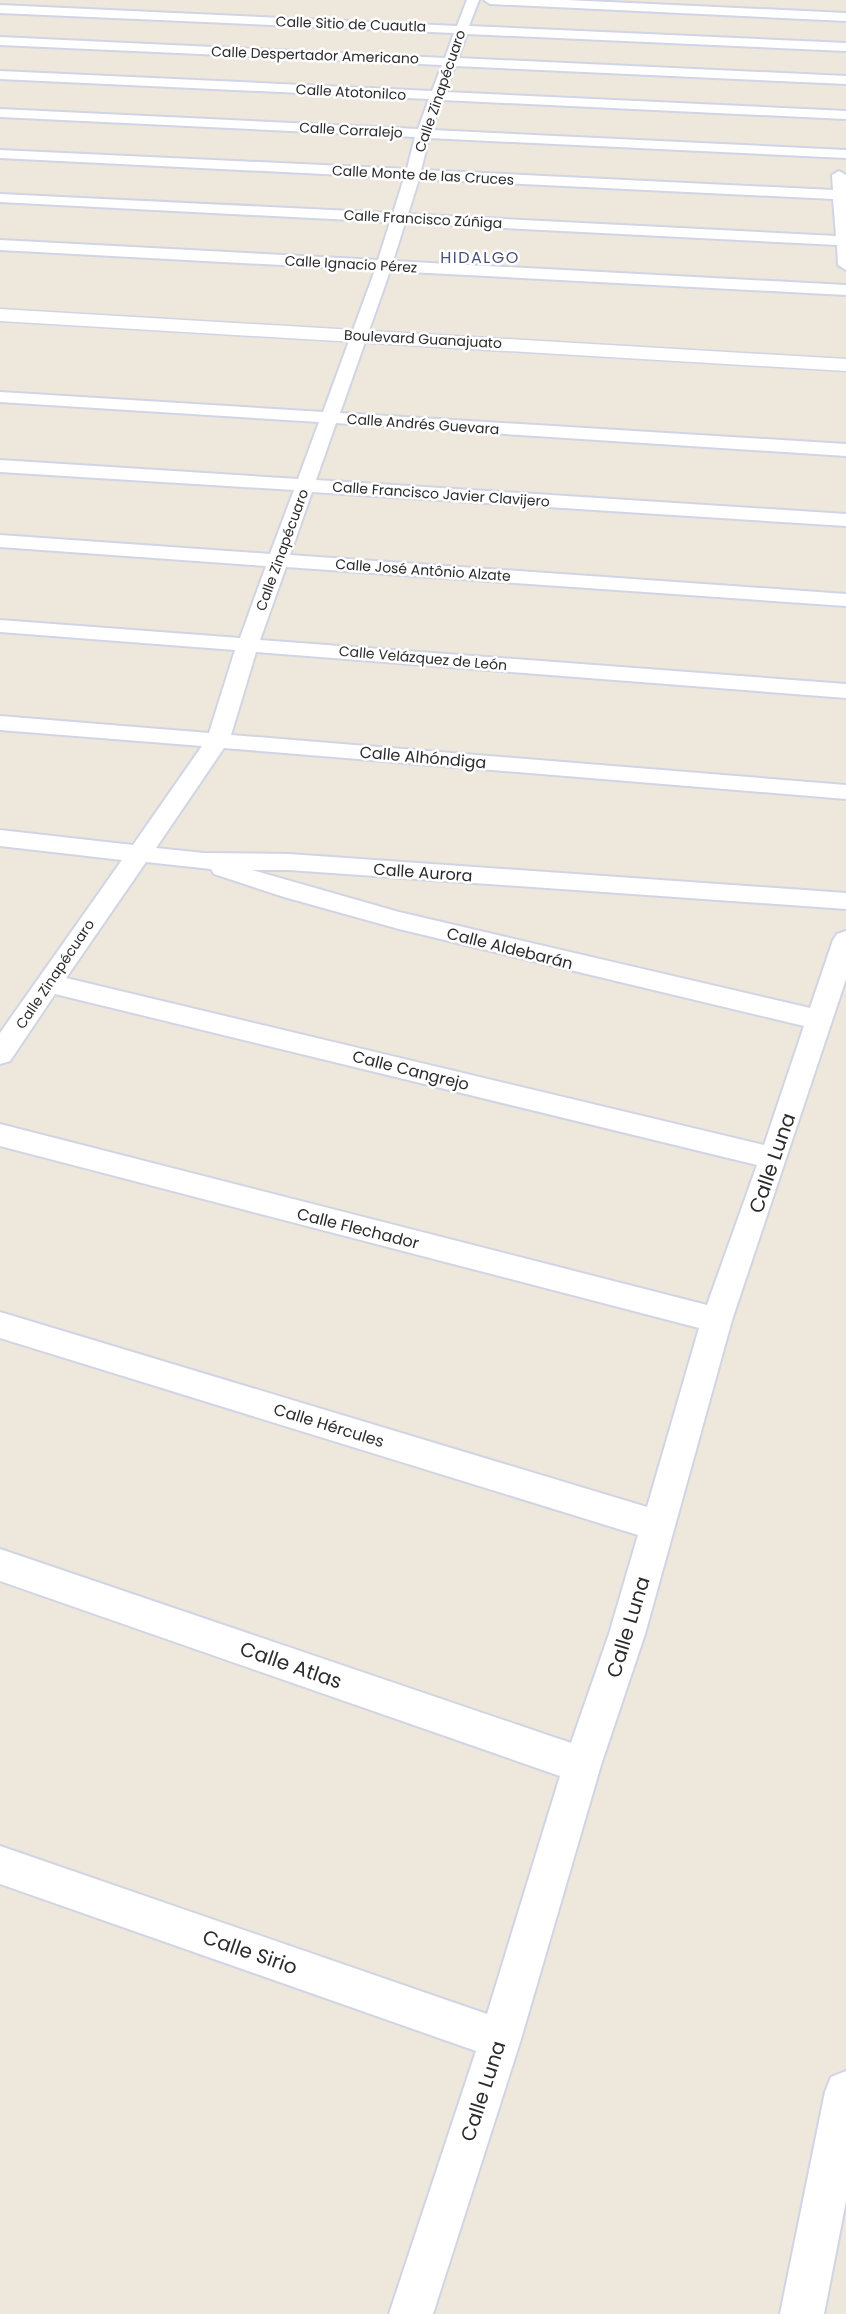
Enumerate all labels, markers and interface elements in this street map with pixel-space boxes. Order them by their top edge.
street label: Calle Sitio de Cuautla [275,11,427,37]
street label: Calle Zinapécuaro [410,27,470,155]
street label: Calle Despertador Americano [211,41,419,69]
street label: Calle Atotonilco [295,79,407,105]
street label: Calle Corralejo [299,117,403,143]
street label: Calle Monte de las Cruces [331,160,515,190]
street label: Calle Francisco Zúñiga [343,205,503,233]
district label: HIDALGO [440,246,520,269]
street label: Calle Ignacio Pérez [284,251,418,277]
street label: Boulevard Guanajuato [344,325,502,353]
street label: Calle Andrés Guevara [346,409,500,439]
street label: Calle Francisco Javier Clavijero [332,476,550,512]
street label: Calle Zinapécuaro [251,486,313,614]
street label: Calle José Antônio Alzate [335,554,512,586]
street label: Calle Velázquez de León [338,641,508,675]
street label: Calle Alhóndiga [359,741,487,774]
street label: Calle Aurora [373,858,473,887]
street label: Calle Zinapécuaro [11,915,99,1033]
street label: Calle Aldebarán [444,922,575,975]
street label: Calle Cangrejo [350,1045,472,1096]
street label: Calle Luna [742,1109,802,1217]
street label: Calle Flechador [294,1202,421,1255]
street label: Calle Hércules [271,1398,387,1453]
street label: Calle Luna [599,1573,657,1681]
street label: Calle Atlas [236,1634,346,1696]
street label: Calle Sirio [199,1923,301,1981]
street label: Calle Luna [454,2037,512,2145]

